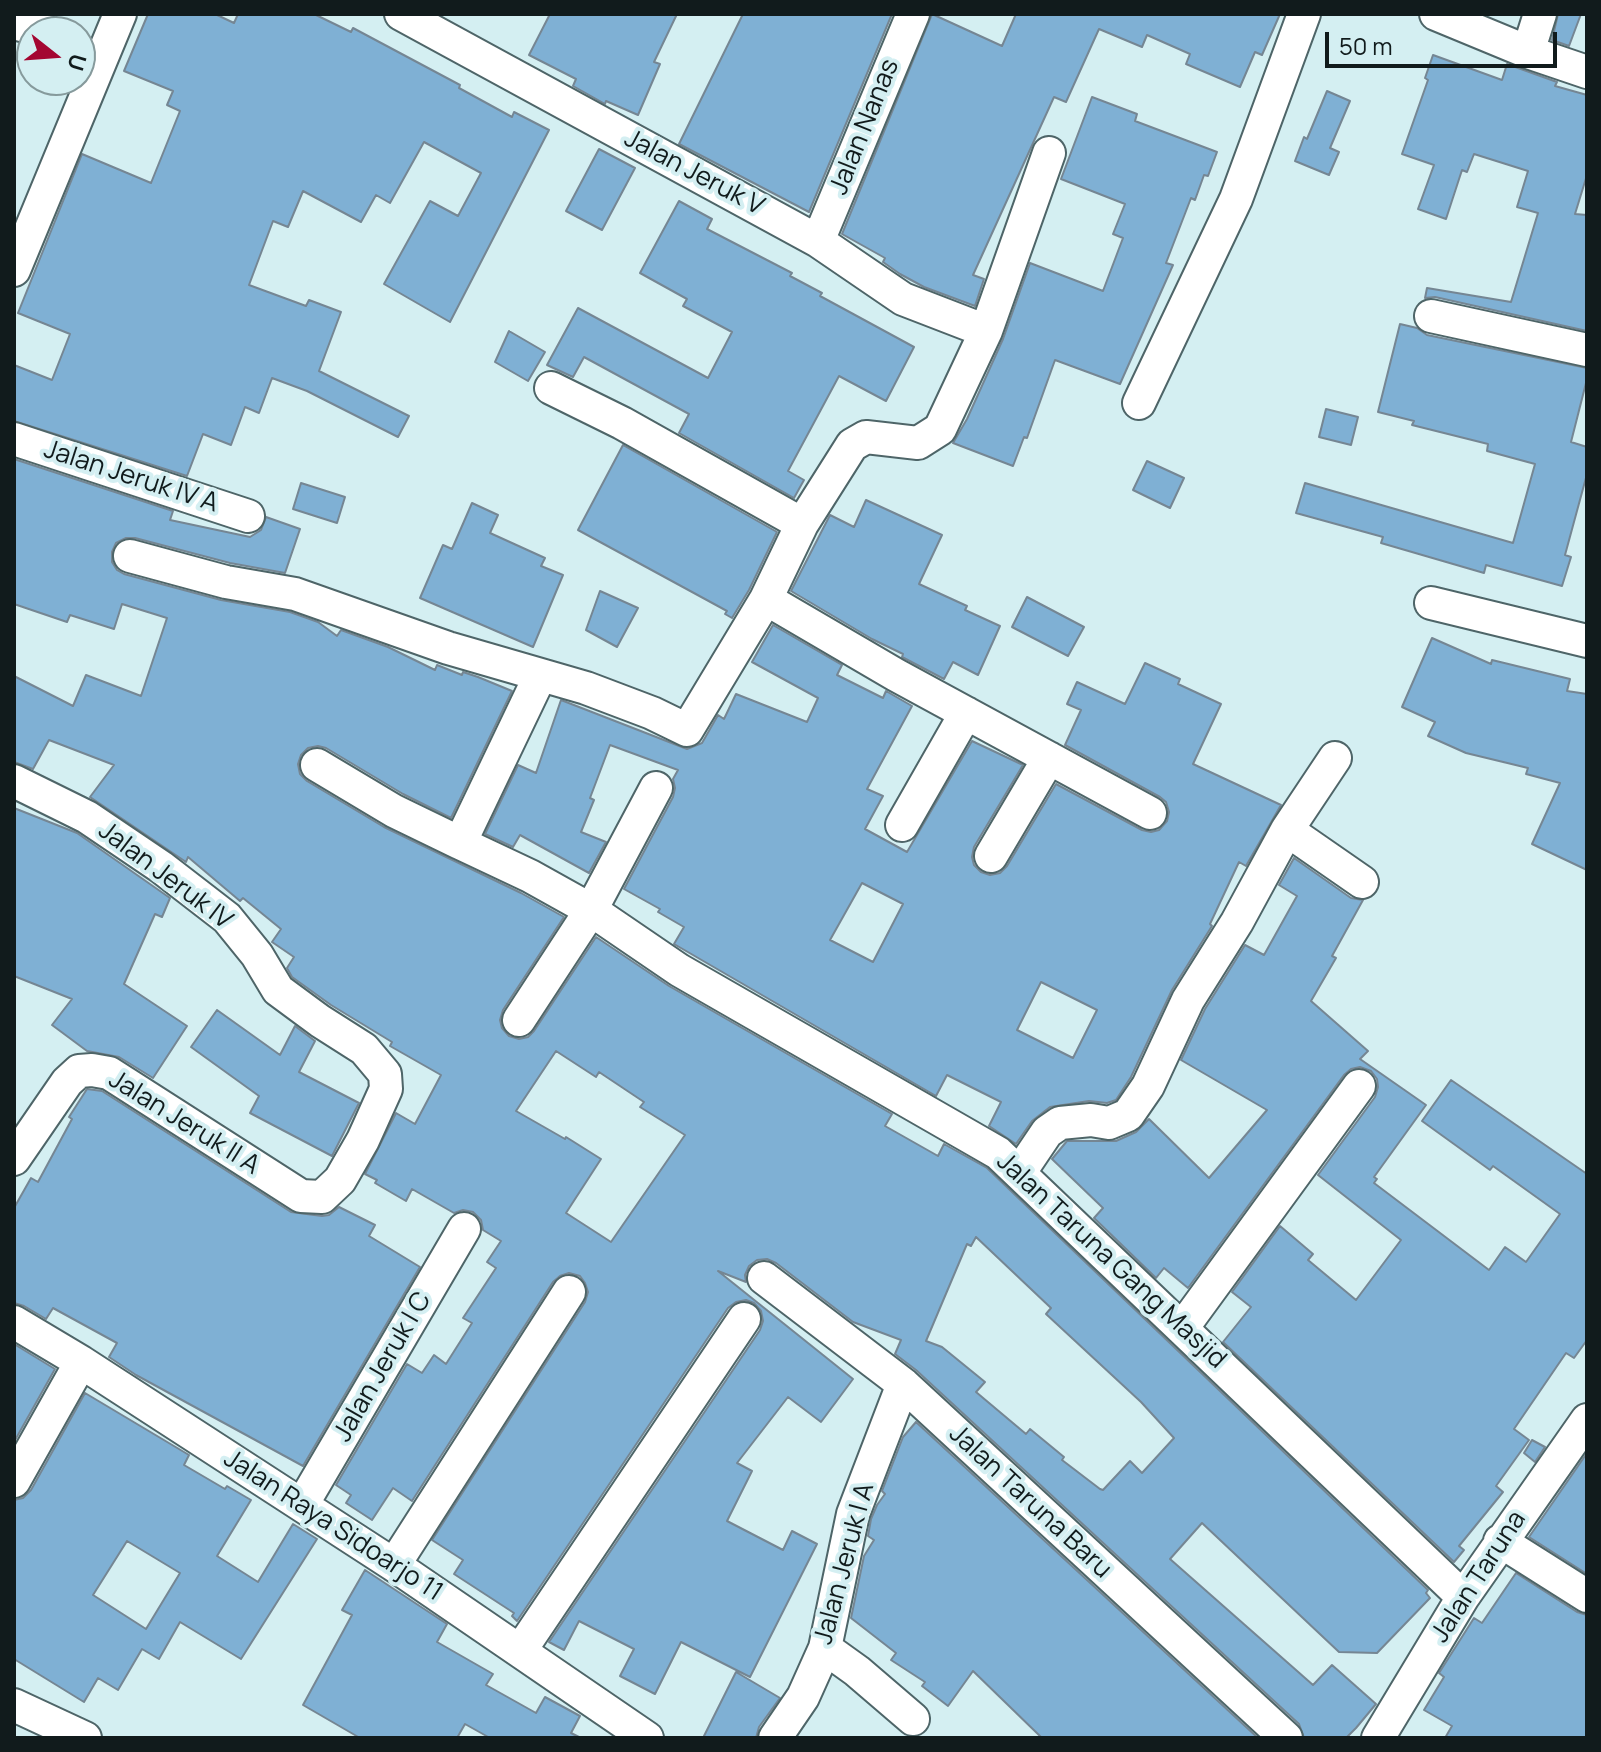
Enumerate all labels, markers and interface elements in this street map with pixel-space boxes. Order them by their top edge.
north arrow [16,16,96,96]
scale bar [1329,16,1561,66]
text: 50 m [1339,29,1393,62]
text: U [60,50,94,74]
street label: Jalan Nanas [824,55,906,199]
street label: Jalan Jeruk V [619,123,769,223]
street label: Jalan Jeruk IV A [40,434,222,520]
street label: Jalan Jeruk IV [92,816,238,936]
street label: Jalan Jeruk II A [103,1064,265,1182]
street label: Jalan Taruna Gang Masjid [990,1146,1232,1376]
street label: Jalan Jeruk I C [328,1287,438,1447]
street label: Jalan Taruna Baru [942,1419,1118,1585]
street label: Jalan Raya Sidoarjo 11 [218,1444,448,1608]
street label: Jalan Jeruk I A [809,1480,881,1648]
street label: Jalan Taruna [1425,1505,1533,1649]

